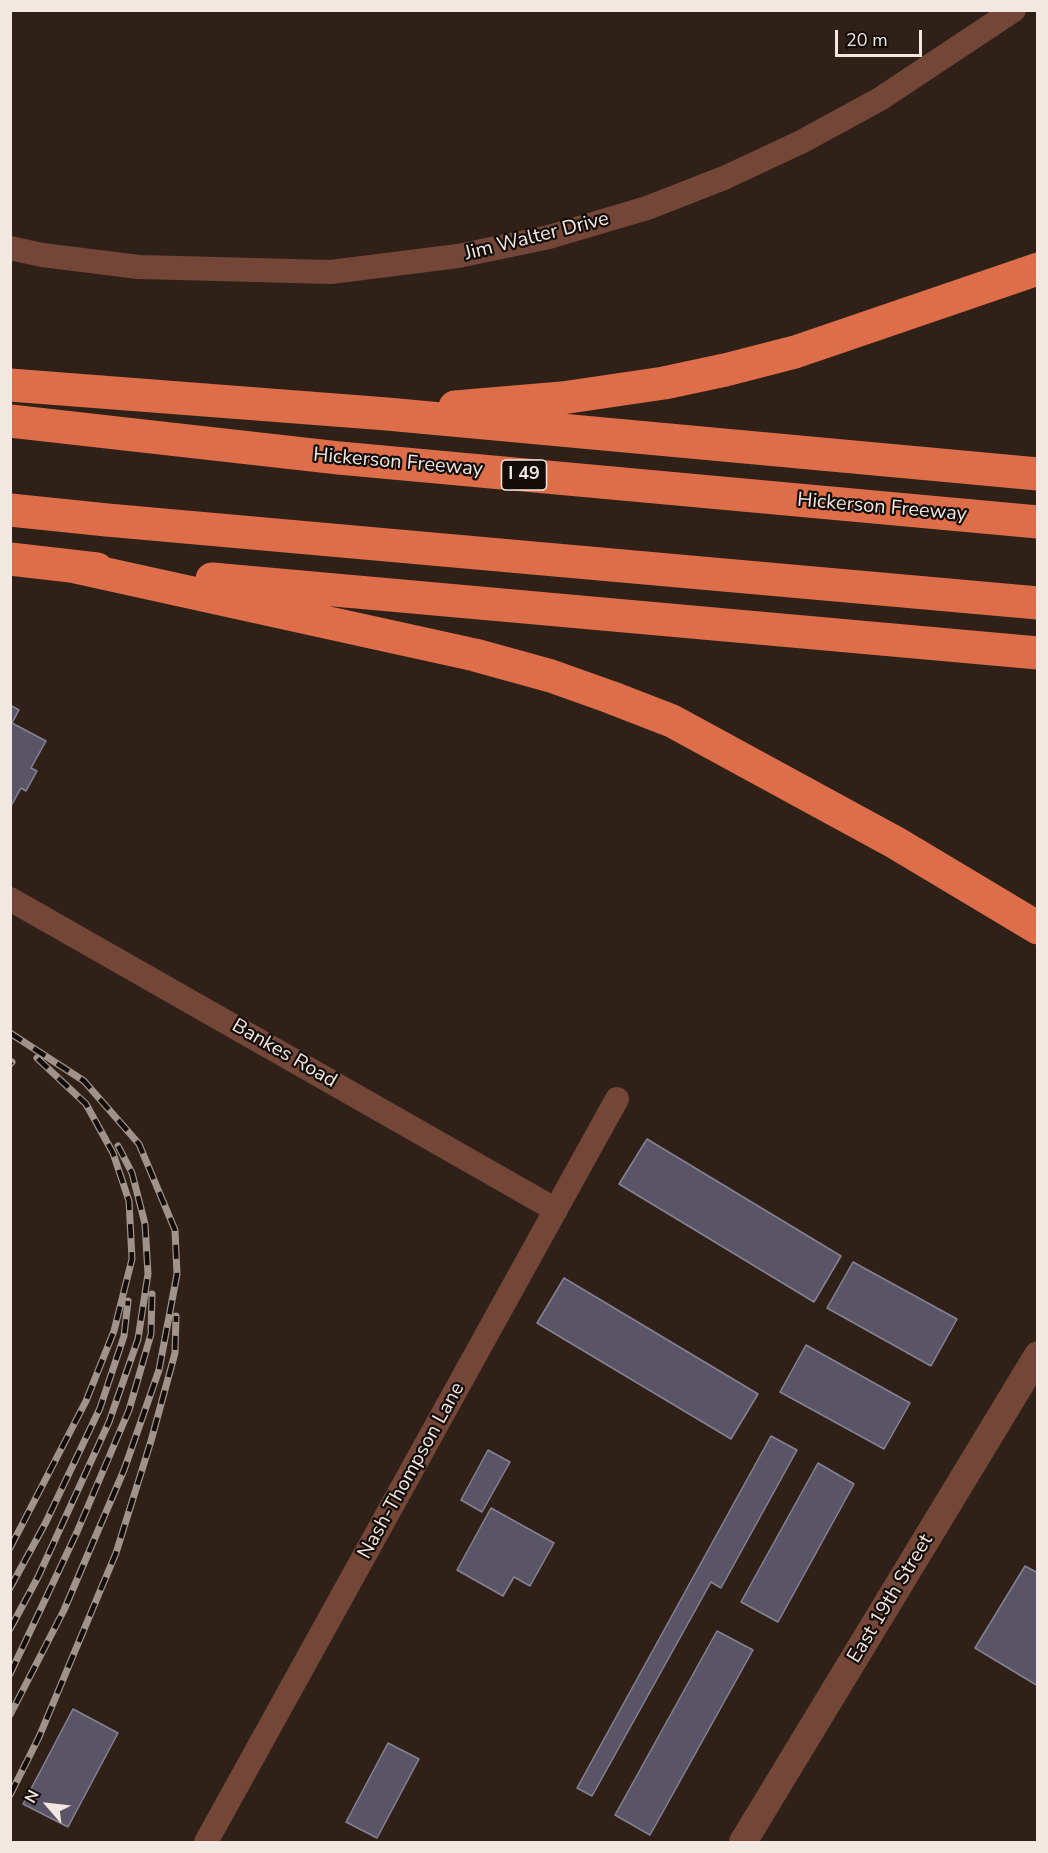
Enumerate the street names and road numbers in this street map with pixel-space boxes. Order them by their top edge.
street label: Jim Walter Drive [462,207,612,267]
street label: Hickerson Freeway [312,444,484,482]
road number: I 49 [502,460,546,490]
street label: Hickerson Freeway [796,489,968,527]
street label: Bankes Road [227,1014,341,1094]
street label: Nash-Thompson Lane [354,1379,470,1563]
street label: East 19th Street [843,1530,939,1668]

